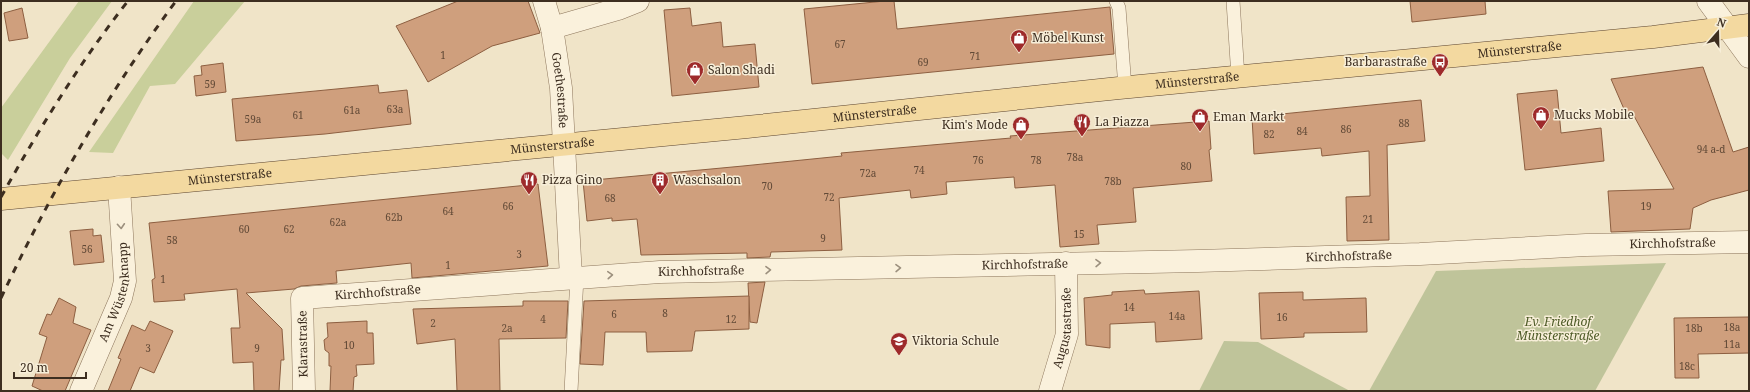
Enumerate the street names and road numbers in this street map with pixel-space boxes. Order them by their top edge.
street label: Münsterstraße [1477,37,1562,62]
street label: Goethestraße [548,51,572,129]
street label: Münsterstraße [1154,68,1240,93]
street label: Münsterstraße [832,100,918,126]
street label: Münsterstraße [510,133,595,158]
street label: Münsterstraße [187,164,273,189]
street label: Kirchhofstraße [1629,234,1716,252]
street label: Am Wüstenknapp [94,242,133,344]
street label: Kirchhofstraße [1305,246,1392,266]
street label: Kirchhofstraße [982,255,1068,273]
street label: Kirchhofstraße [658,261,744,280]
street label: Kirchhofstraße [334,280,421,304]
street label: Augustastraße [1048,287,1075,370]
street label: Klarastraße [293,310,312,378]

